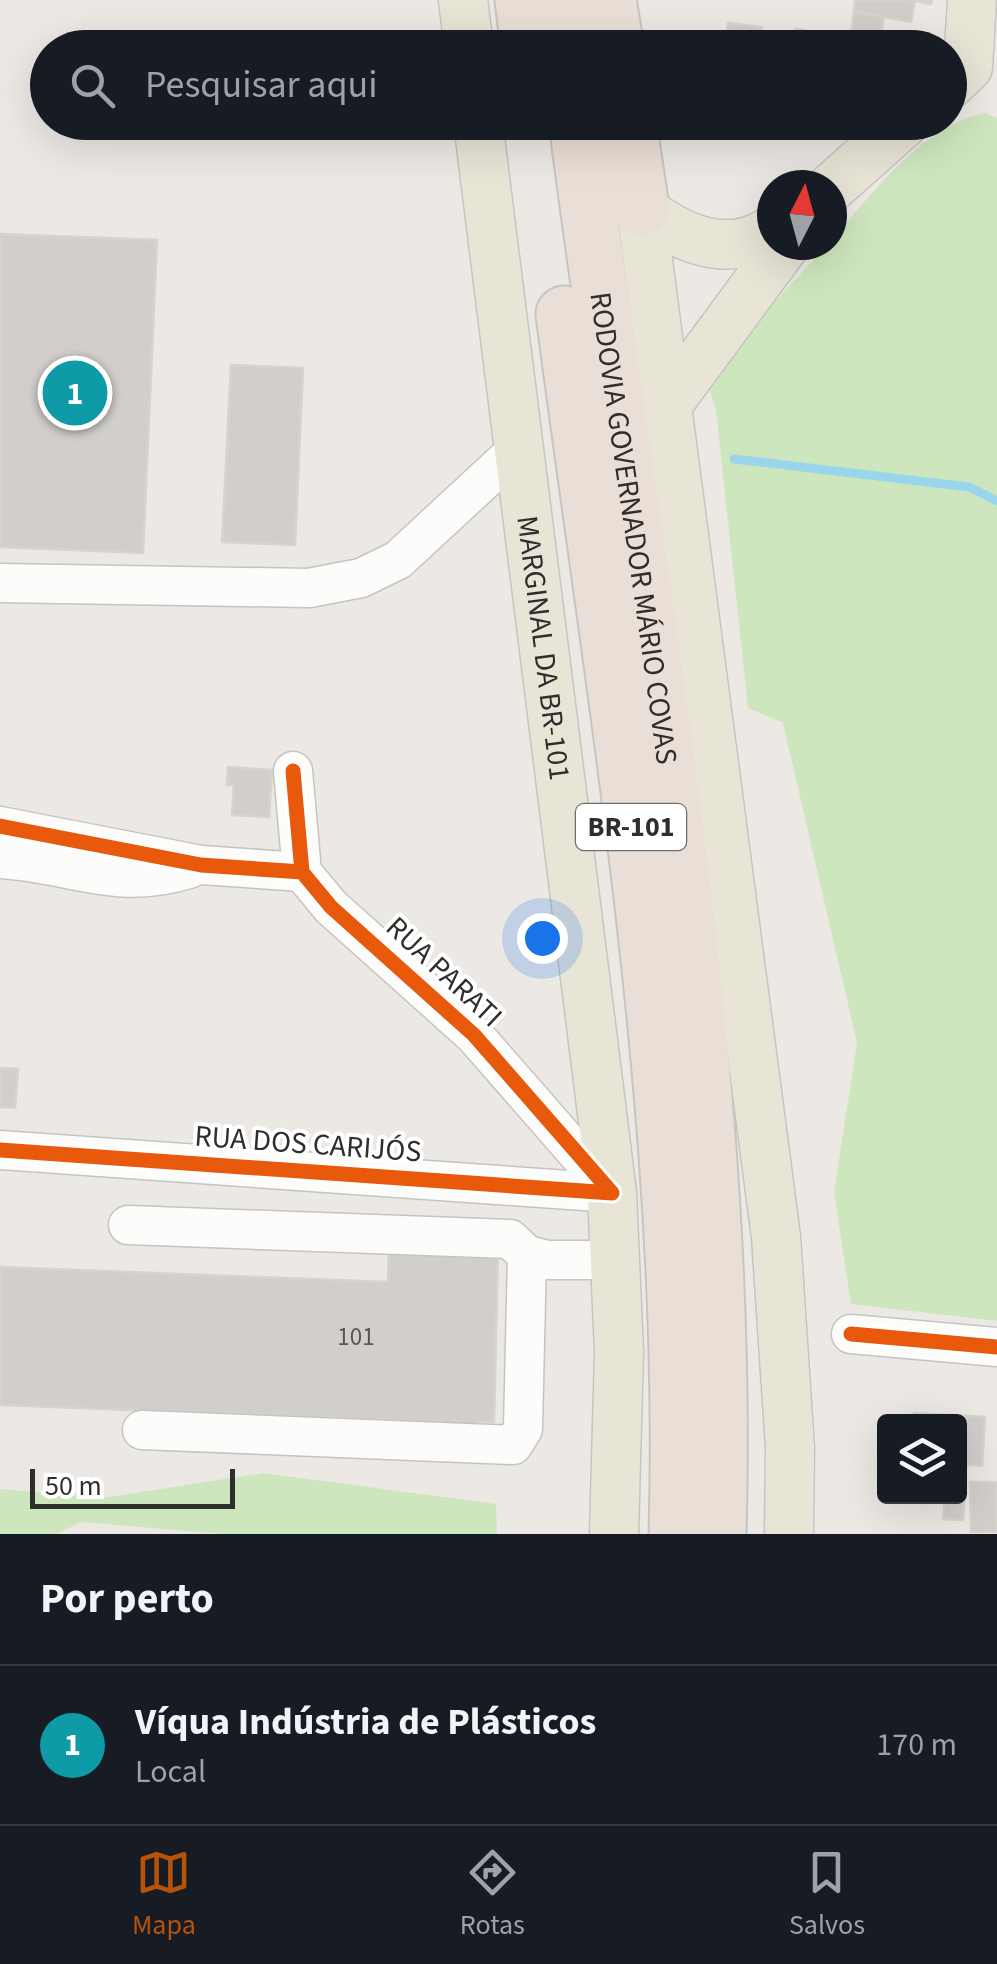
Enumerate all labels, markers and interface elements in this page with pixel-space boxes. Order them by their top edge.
search box [30,30,967,140]
icon: search [65,58,120,113]
text: Pesquisar aqui [145,58,378,112]
north arrow [757,170,847,260]
street label: RODOVIA GOVERNADOR MÁRIO COVAS [579,289,689,767]
pin: 1 [42,356,108,430]
street label: MARGINAL DA BR-101 [506,513,582,783]
road number: BR-101 [576,804,686,850]
street label: RUA PARATI [376,907,512,1037]
your location [517,913,568,964]
street label: RUA DOS CARIJÓS [193,1115,423,1173]
house number: 101 [337,1319,375,1355]
map controls [877,1414,967,1504]
button: layers [877,1414,967,1504]
scale bar [30,1464,235,1508]
text: 50 m [45,1466,102,1506]
text: Por perto [40,1569,214,1629]
text: Víqua Indústria de Plásticos [135,1695,596,1749]
text: 1 [64,1722,81,1768]
text: 170 m [876,1722,957,1768]
text: Local [135,1749,206,1795]
tab: Mapa [132,1845,196,1945]
tab: Rotas [460,1845,525,1945]
tab: Salvos [789,1845,865,1945]

